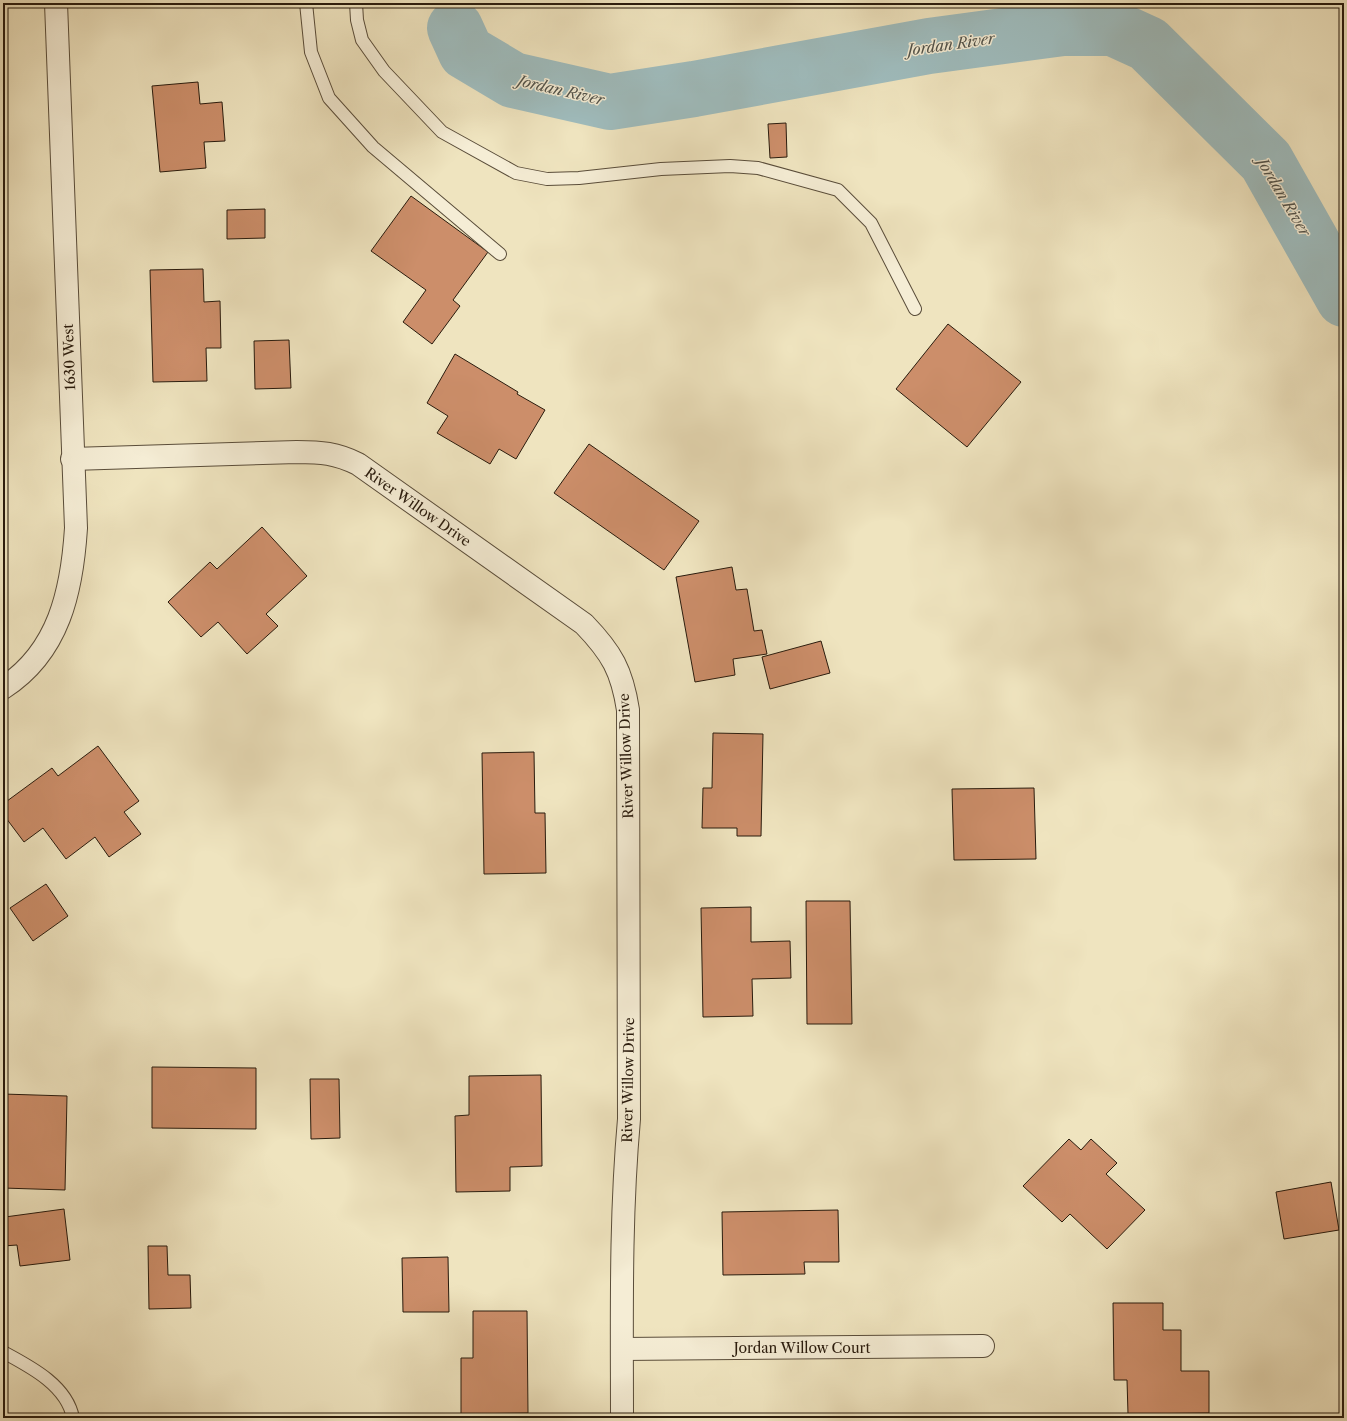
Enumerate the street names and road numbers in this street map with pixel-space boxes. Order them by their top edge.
street label: 1630 West [59,323,79,391]
street label: River Willow Drive [361,464,475,550]
street label: River Willow Drive [615,693,637,819]
street label: River Willow Drive [618,1017,638,1143]
street label: Jordan Willow Court [732,1339,870,1357]

